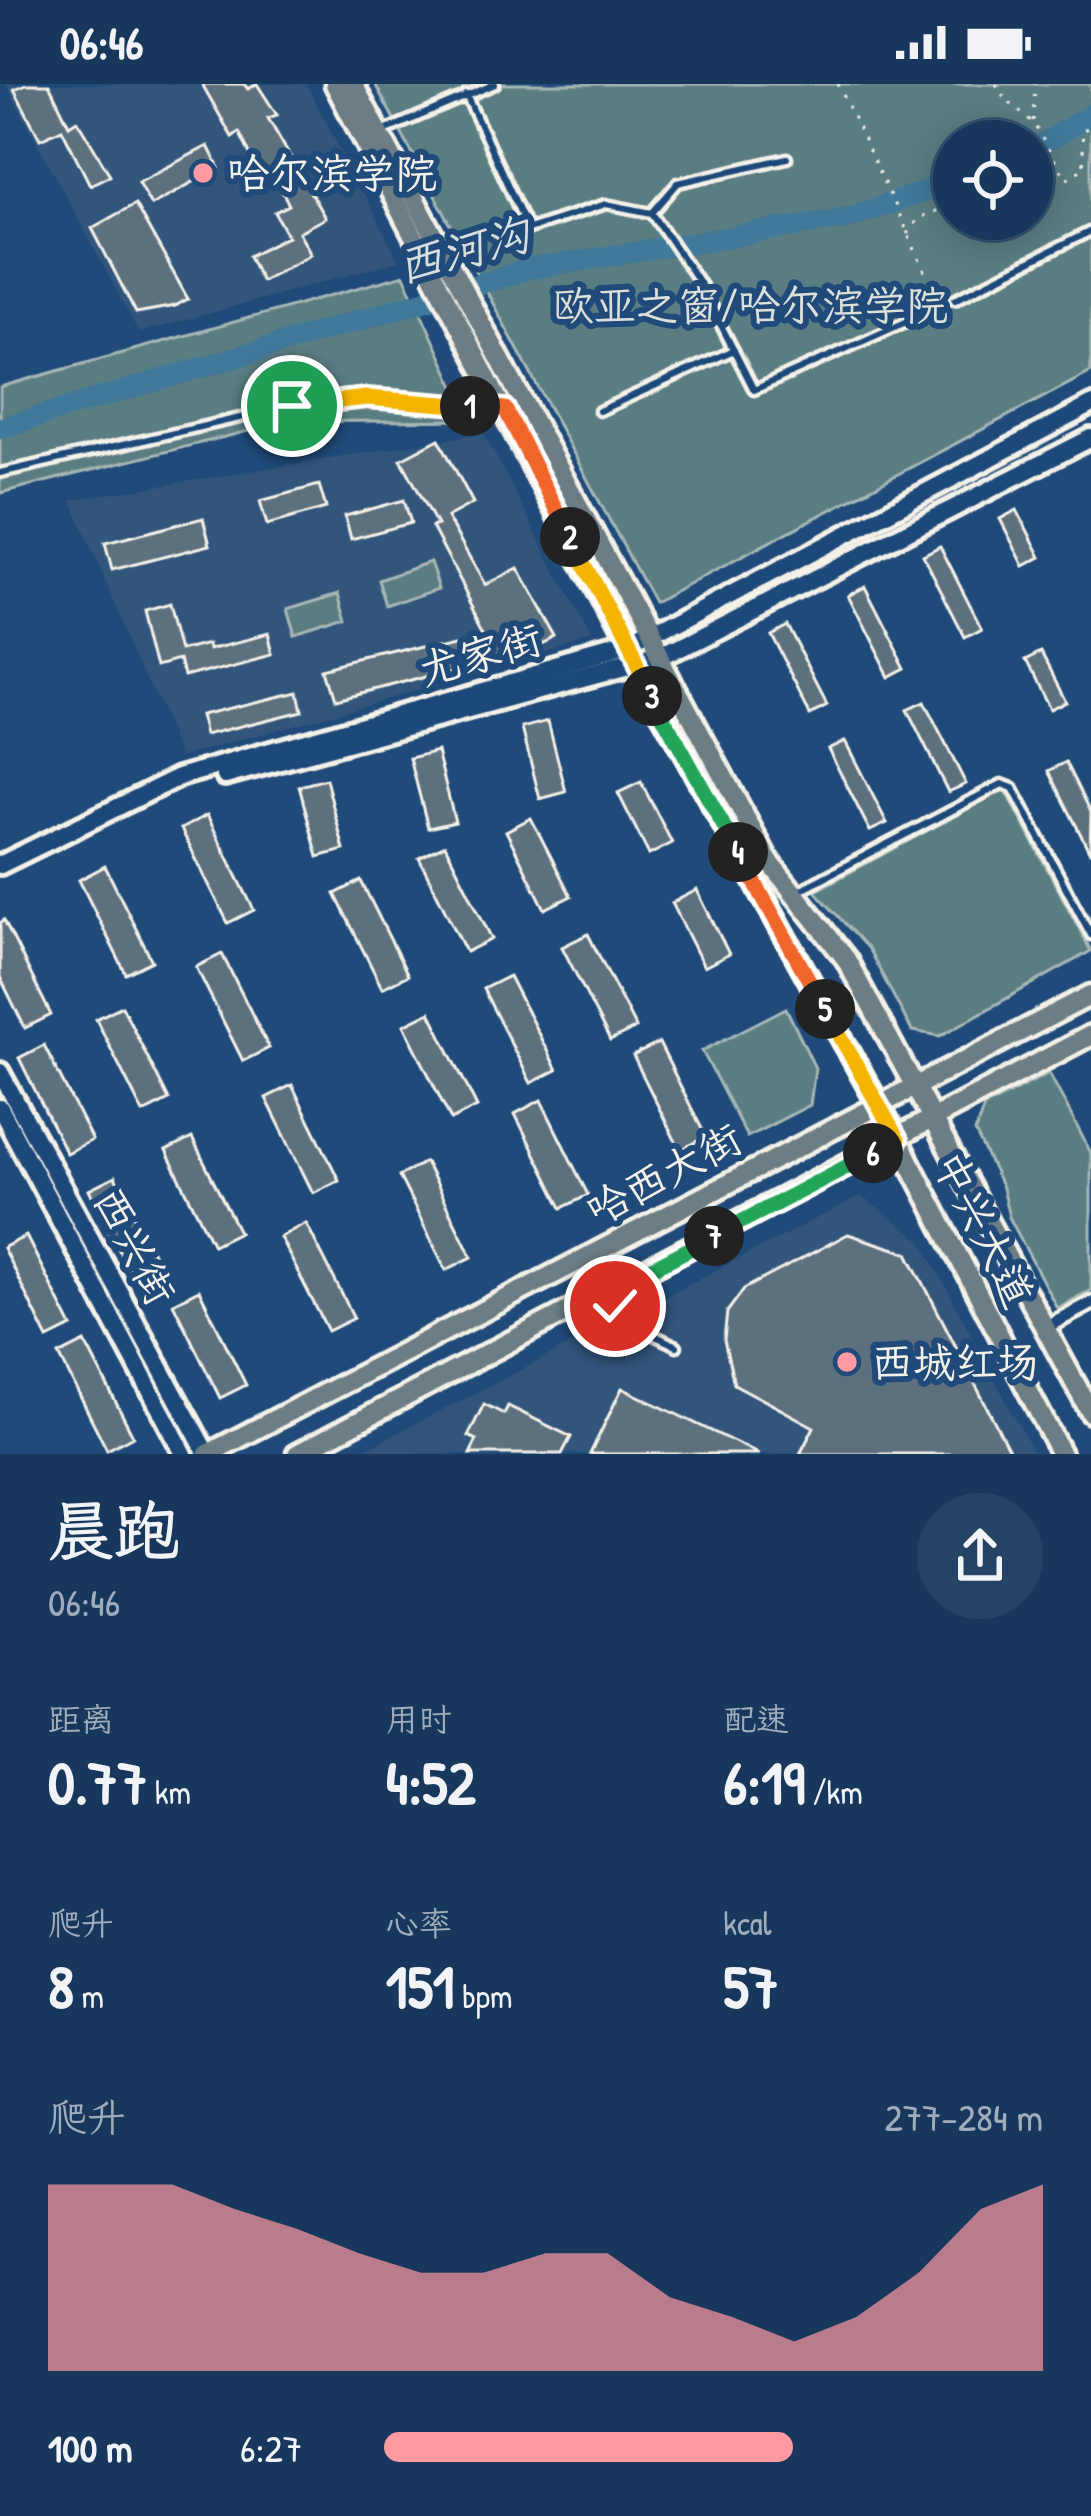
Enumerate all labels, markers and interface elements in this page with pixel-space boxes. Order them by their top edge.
text: 06:46 [60,12,143,73]
map controls [933,120,1053,240]
button: locate [933,120,1053,240]
place label: 哈尔滨学院 [227,144,437,201]
marker: 哈尔滨学院 [190,160,216,186]
water label: 西河沟 [390,202,540,296]
park label: 欧亚之窗/哈尔滨学院 [552,276,948,333]
pin [241,355,343,457]
icon: arrive [259,373,325,439]
pin: 1 [440,376,500,436]
text: 1 [464,384,476,428]
pin: 2 [540,507,600,567]
text: 2 [562,515,578,559]
street label: 尤家街 [411,609,548,698]
pin: 3 [622,666,682,726]
text: 3 [645,674,659,718]
pin: 4 [708,822,768,882]
text: 4 [732,830,744,874]
pin: 5 [795,979,855,1039]
text: 5 [818,987,832,1031]
street label: 哈西大街 [576,1109,751,1238]
pin: 6 [843,1123,903,1183]
text: 6 [866,1131,880,1175]
street label: 中兴大道 [921,1141,1048,1317]
street label: 西兴街 [81,1177,190,1315]
pin: 7 [684,1206,744,1266]
text: 7 [706,1214,722,1258]
pin [564,1255,666,1357]
icon: check [582,1273,648,1339]
place label: 西城红场 [871,1333,1039,1390]
marker: 西城红场 [834,1349,860,1375]
text: 晨跑 [48,1485,180,1575]
button: share [917,1493,1043,1619]
text: 06:46 [48,1575,120,1628]
text: 距离 [48,1697,114,1741]
text: 用时 [386,1697,452,1741]
text: 配速 [723,1697,789,1741]
text: 0.77 [48,1741,147,1823]
text: 4:52 [386,1741,476,1823]
text: 6:19 [723,1741,805,1823]
text: km [147,1770,191,1814]
text: /km [805,1770,863,1814]
text: 爬升 [48,1901,114,1945]
text: 心率 [386,1901,452,1945]
text: kcal [723,1901,772,1945]
text: 8 [48,1945,74,2027]
text: 151 [386,1945,455,2027]
text: 57 [723,1945,778,2027]
text: m [74,1974,104,2018]
text: bpm [455,1974,512,2018]
text: 爬升 [48,2090,126,2143]
text: 277–284 m [885,2090,1043,2143]
text: 100 m [48,2421,133,2474]
text: 6:27 [240,2421,302,2474]

